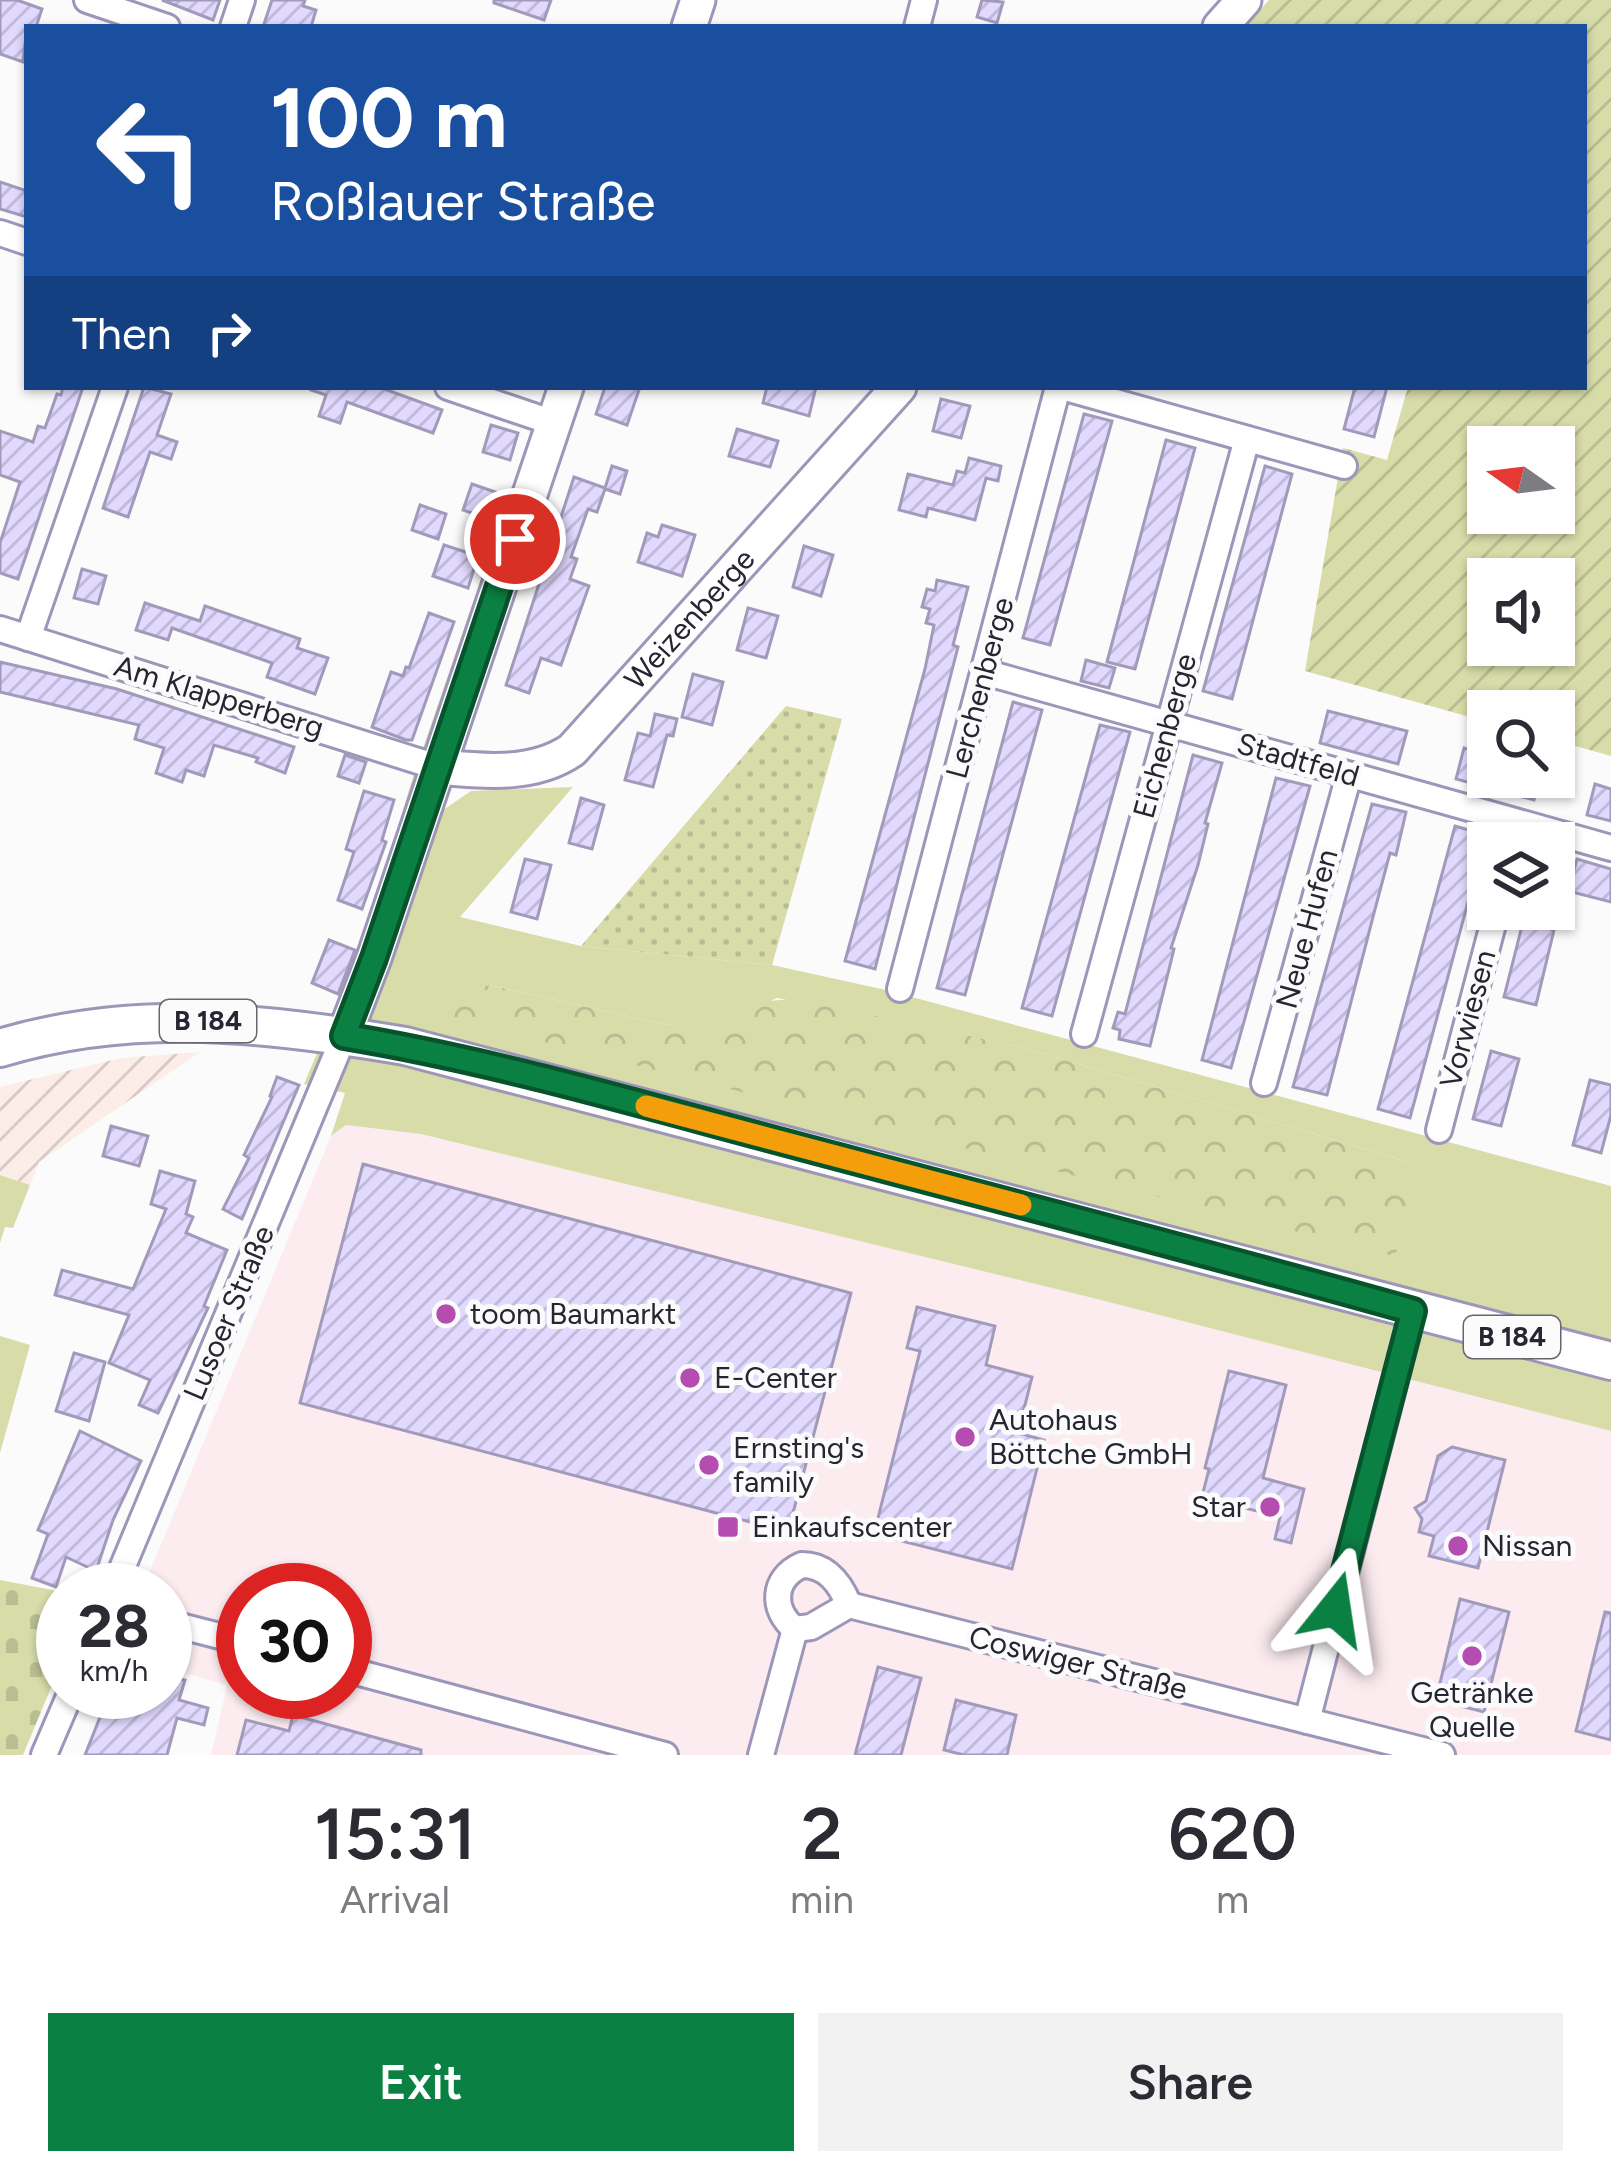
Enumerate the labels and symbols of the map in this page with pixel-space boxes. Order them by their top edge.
north arrow [1467,426,1575,534]
pin [464,488,566,590]
street label: Weizenberge [616,541,762,697]
street label: Lerchenberge [938,593,1021,783]
street label: Am Klapperberg [110,647,328,746]
street label: Eichenberge [1125,650,1204,822]
street label: Stadtfeld [1233,724,1364,795]
street label: Neue Hufen [1267,845,1346,1013]
street label: Vorwiesen [1431,946,1504,1092]
road number: B 184 [160,1000,256,1042]
street label: Lusoer Straße [175,1220,282,1406]
place label: toom Baumarkt [470,1295,676,1332]
marker: toom Baumarkt [433,1301,459,1327]
road number: B 184 [1464,1316,1560,1358]
place label: E-Center [714,1359,837,1396]
marker: E-Center [677,1365,703,1391]
place label: Autohaus Böttche GmbH [989,1401,1193,1472]
marker: Autohaus Böttche GmbH [952,1424,978,1450]
place label: Ernsting's family [733,1429,864,1500]
marker: Ernsting's family [696,1452,722,1478]
place label: Star [1191,1488,1246,1525]
marker: Star [1257,1494,1283,1520]
place label: Einkaufscenter [752,1508,952,1545]
marker: Einkaufscenter [715,1514,741,1540]
place label: Nissan [1482,1527,1572,1564]
marker: Nissan [1445,1533,1471,1559]
position arrow [1272,1546,1398,1672]
speed limit sign: 30 [216,1563,372,1719]
street label: Coswiger Straße [965,1618,1191,1708]
marker: Getränke Quelle [1459,1643,1485,1669]
place label: Getränke Quelle [1410,1674,1534,1745]

